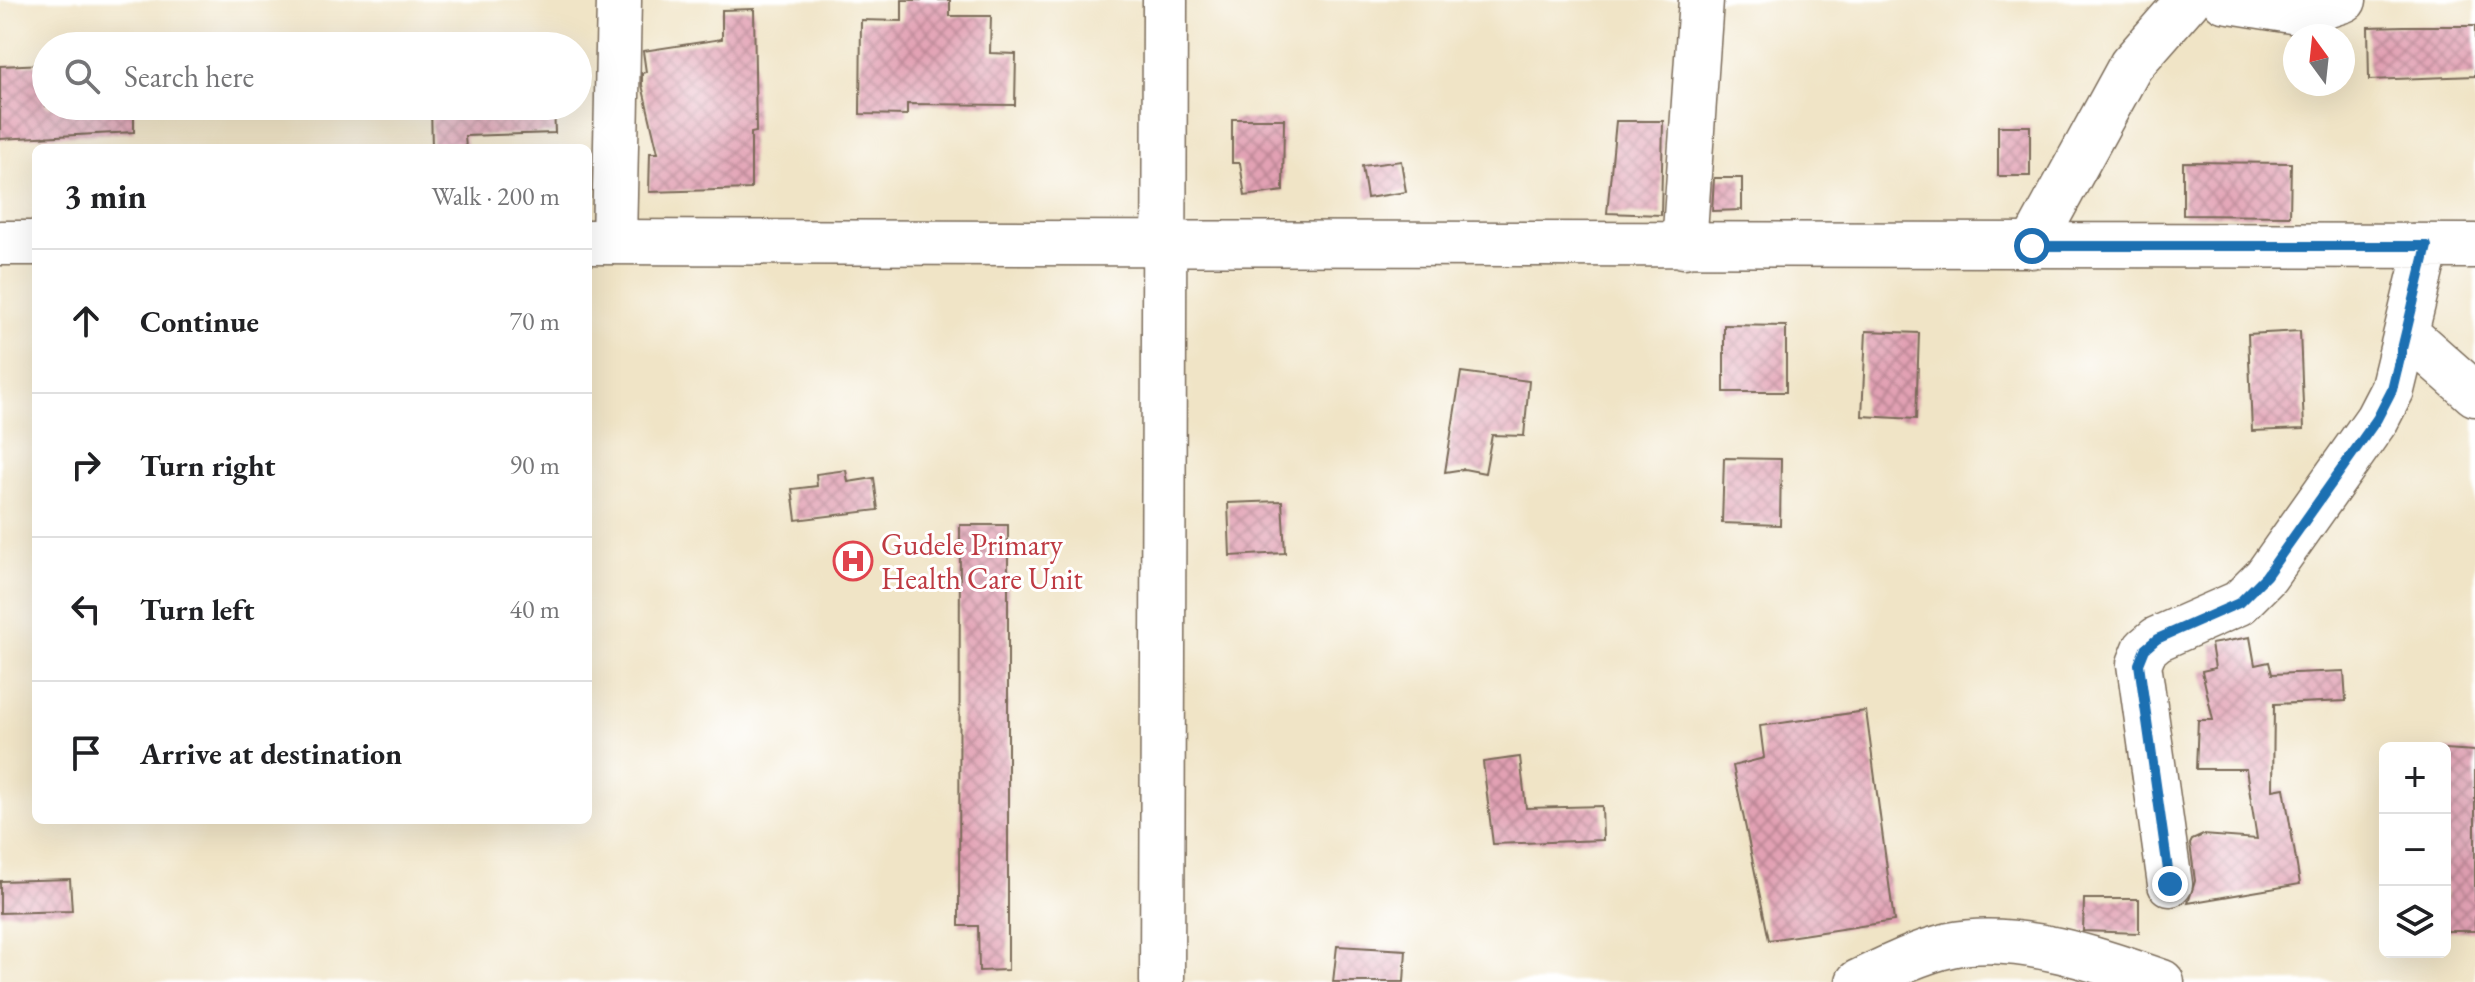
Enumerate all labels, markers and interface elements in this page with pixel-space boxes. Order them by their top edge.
north arrow [2283,24,2355,96]
search box [32,32,592,120]
icon: search [60,54,104,98]
text: Search here [124,57,254,96]
text: 3 min [64,174,147,218]
text: Walk · 200 m [432,179,560,213]
route start [2014,228,2050,264]
icon: ahead [64,299,108,343]
text: Continue [140,302,259,341]
text: 70 m [510,304,560,338]
icon: right [64,443,108,487]
text: Turn right [140,446,276,485]
text: 90 m [510,448,560,482]
place label: Gudele Primary Health Care Unit [881,525,1083,598]
hospital icon: Gudele Primary Health Care Unit [832,540,874,582]
icon: left [64,587,108,631]
text: Turn left [140,590,254,629]
text: 40 m [510,592,560,626]
icon: arrive [64,731,108,775]
text: Arrive at destination [140,734,402,773]
map controls [2379,742,2451,958]
button: + [2379,742,2451,814]
button: − [2379,814,2451,886]
route end [2152,866,2188,902]
button: layers [2379,886,2451,958]

